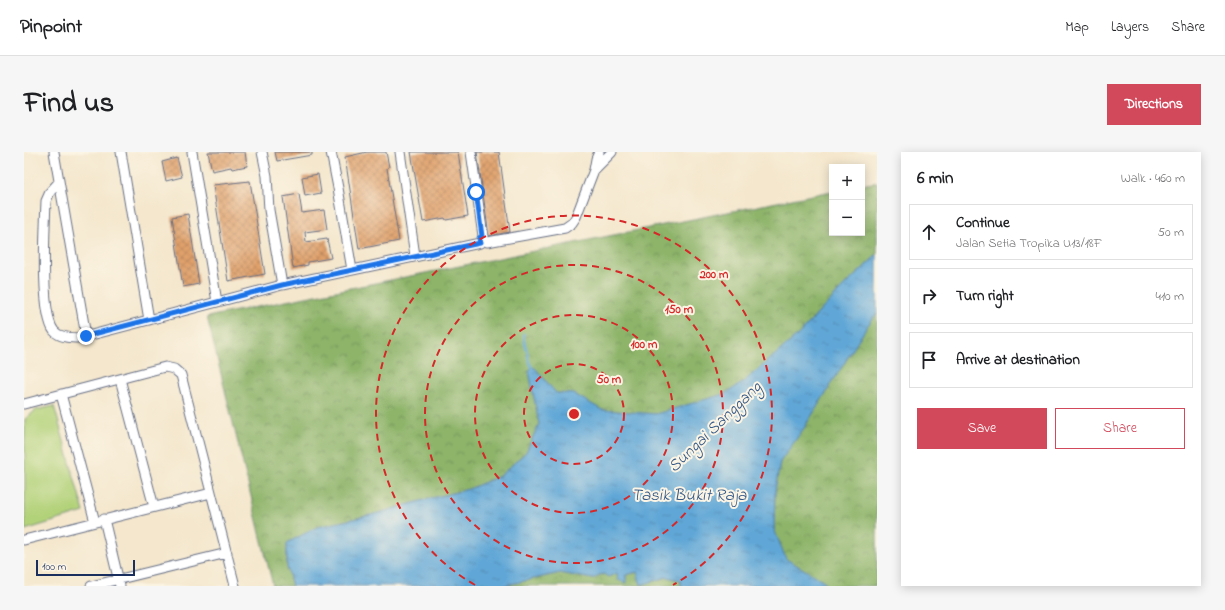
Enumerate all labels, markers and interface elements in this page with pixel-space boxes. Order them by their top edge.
text: Pinpoint [20,14,82,41]
text: Map [1065,17,1089,38]
text: Layers [1111,17,1149,38]
text: Share [1171,17,1205,38]
text: Find us [24,84,114,125]
button: Directions [1107,84,1201,125]
map controls [829,164,865,236]
button: + [829,164,865,200]
text: 6 min [917,166,953,191]
text: Walk · 460 m [1121,169,1185,188]
route start [467,183,485,201]
button: − [829,200,865,236]
text: Continue [956,212,1010,234]
icon: ahead [918,221,940,243]
text: 50 m [1158,223,1184,242]
text: Jalan Setia Tropika U13/18F [956,234,1102,253]
text: 200 m [699,266,729,284]
icon: right [918,285,940,307]
text: Turn right [956,285,1014,307]
text: 410 m [1156,287,1184,306]
text: 150 m [665,301,694,319]
route end [77,327,95,345]
text: 100 m [631,336,658,354]
icon: arrive [918,349,940,371]
text: Arrive at destination [956,349,1080,371]
text: 50 m [597,371,622,389]
water label: Sungai Sanggang [662,375,769,479]
centre of rings [567,407,581,421]
button: Save [917,408,1047,449]
button: Share [1055,408,1185,449]
water label: Tasik Bukit Raja [631,483,747,508]
scale bar [36,558,135,577]
text: 100 m [42,559,66,575]

